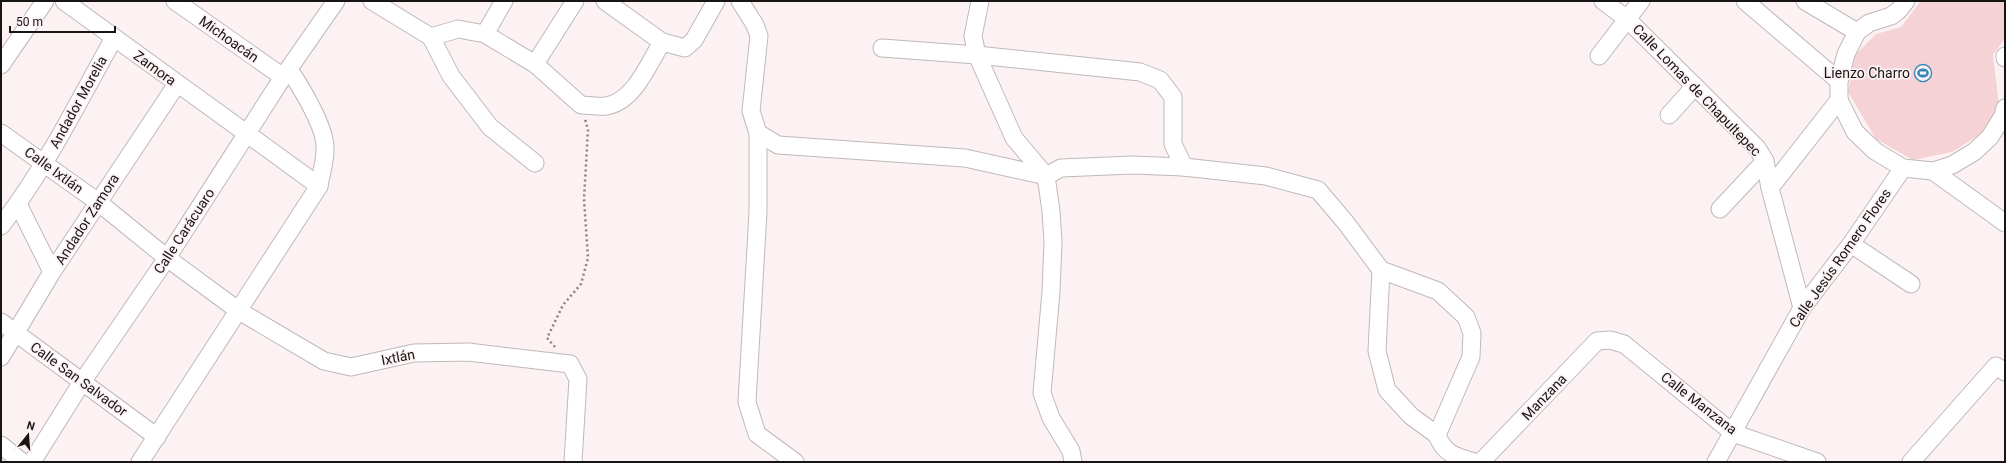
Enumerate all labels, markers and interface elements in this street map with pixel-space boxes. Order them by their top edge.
scale bar [10,8,115,34]
street label: Michoacán [196,13,262,65]
text: 50 m [16,15,43,29]
street label: Calle Lomas de Chapultepec [1630,21,1764,159]
street label: Zamora [131,47,179,89]
street label: Andador Morelia [46,53,110,151]
sports icon: Lienzo Charro [1913,63,1933,83]
place label: Lienzo Charro [1824,65,1910,81]
street label: Calle Ixtlán [22,143,86,197]
street label: Andador Zamora [52,171,122,267]
street label: Calle Carácuaro [150,185,218,277]
street label: Calle Jesús Romero Flores [1786,185,1894,331]
street label: Calle San Salvador [27,338,131,420]
street label: Ixtlán [380,346,416,368]
street label: Calle Manzana [1658,368,1740,438]
street label: Manzana [1518,371,1570,423]
north arrow [8,415,48,455]
text: N [25,419,37,433]

